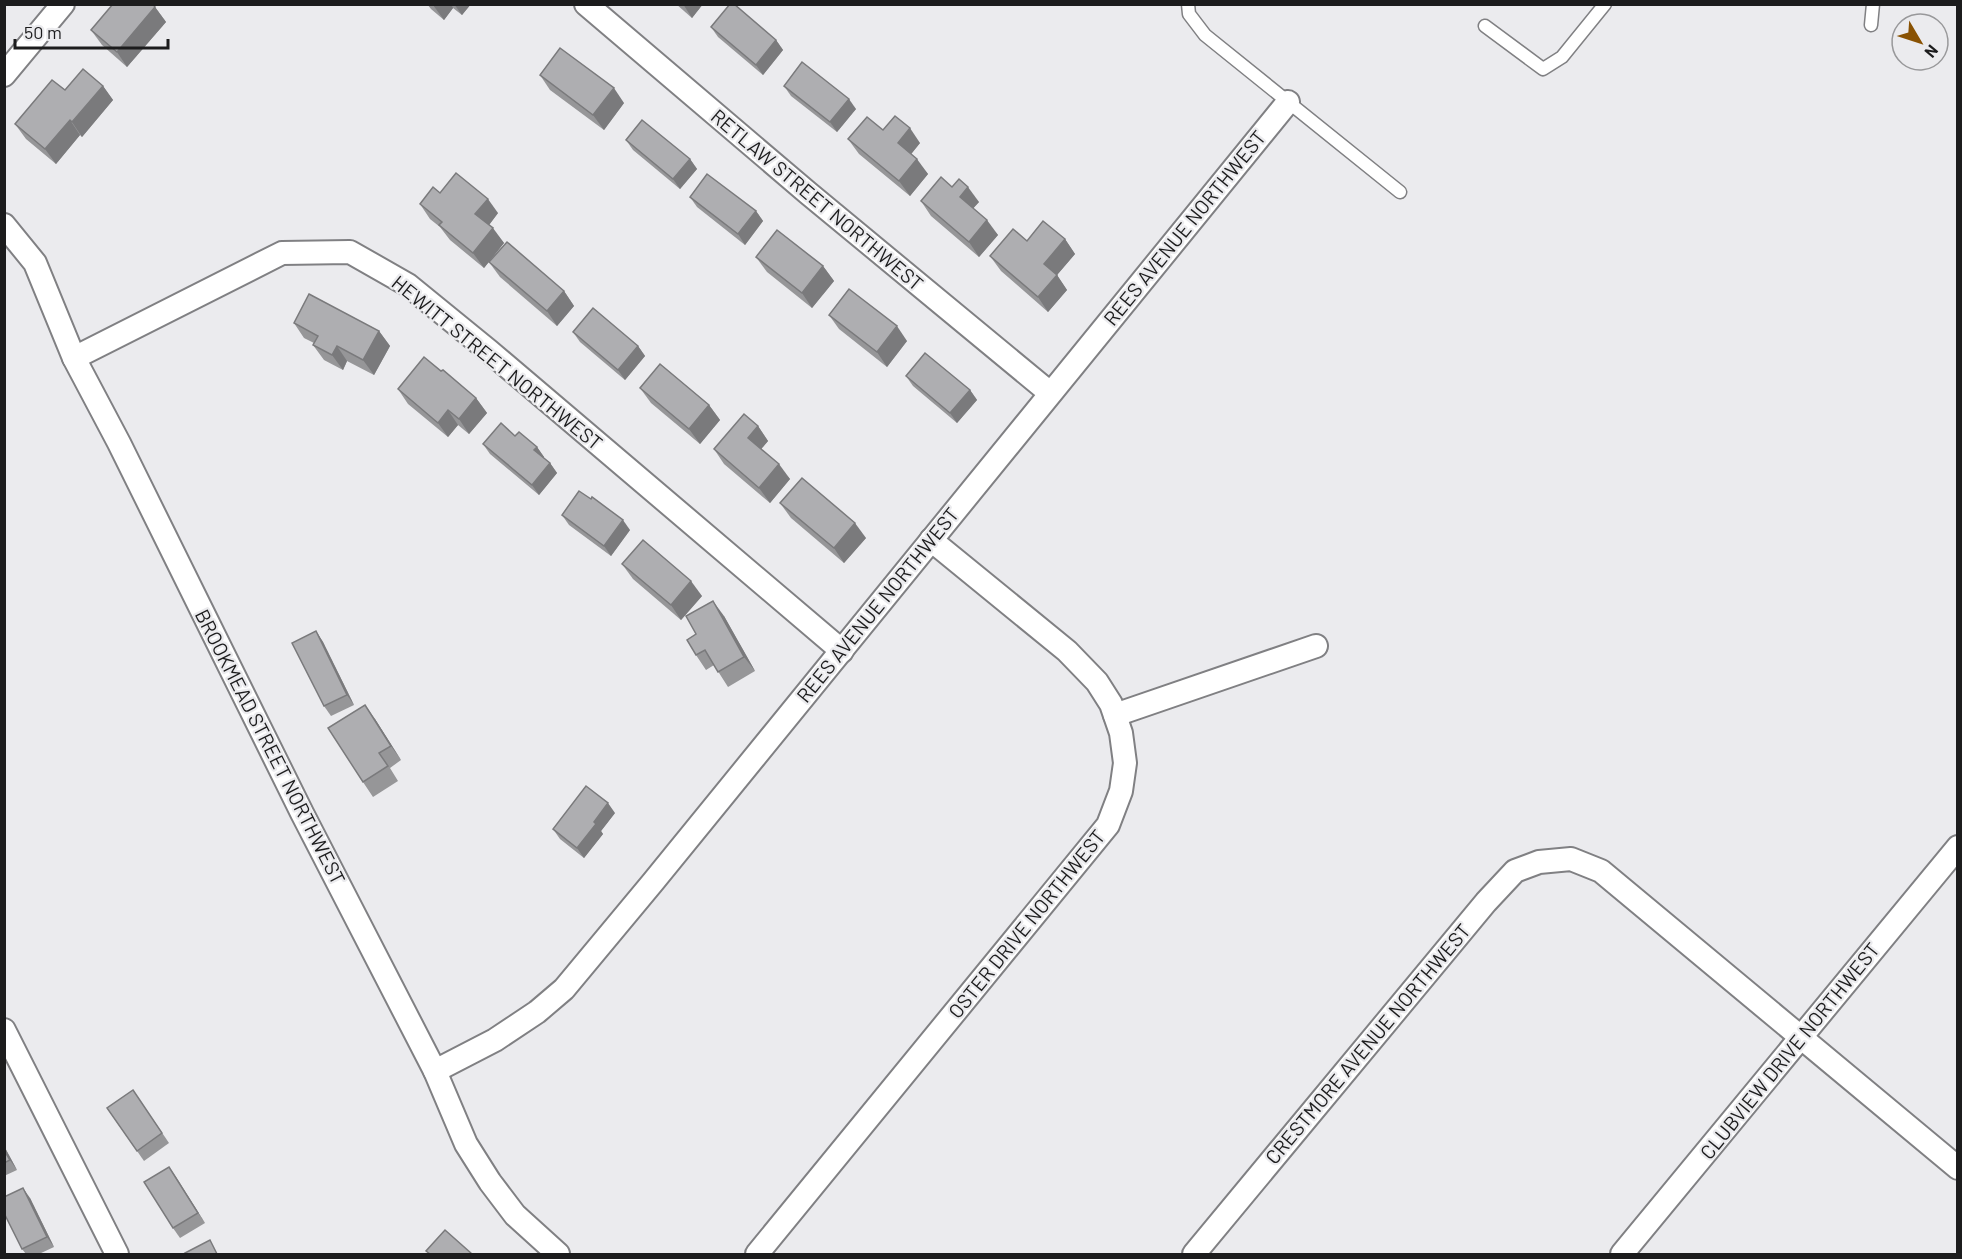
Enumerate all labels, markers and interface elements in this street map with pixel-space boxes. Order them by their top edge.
scale bar [15,12,168,50]
north arrow [1890,12,1950,72]
text: 50 m [24,21,62,43]
text: N [1921,42,1943,62]
street label: RETLAW STREET NORTHWEST [707,103,929,295]
street label: REES AVENUE NORTHWEST [1098,125,1270,330]
street label: HEWITT STREET NORTHWEST [387,270,608,455]
street label: REES AVENUE NORTHWEST [791,502,963,707]
street label: BROOKMEAD STREET NORTHWEST [191,605,351,888]
street label: OSTER DRIVE NORTHWEST [943,824,1110,1022]
street label: CRESTMORE AVENUE NORTHWEST [1260,918,1475,1168]
street label: CLUBVIEW DRIVE NORTHWEST [1694,937,1884,1163]

